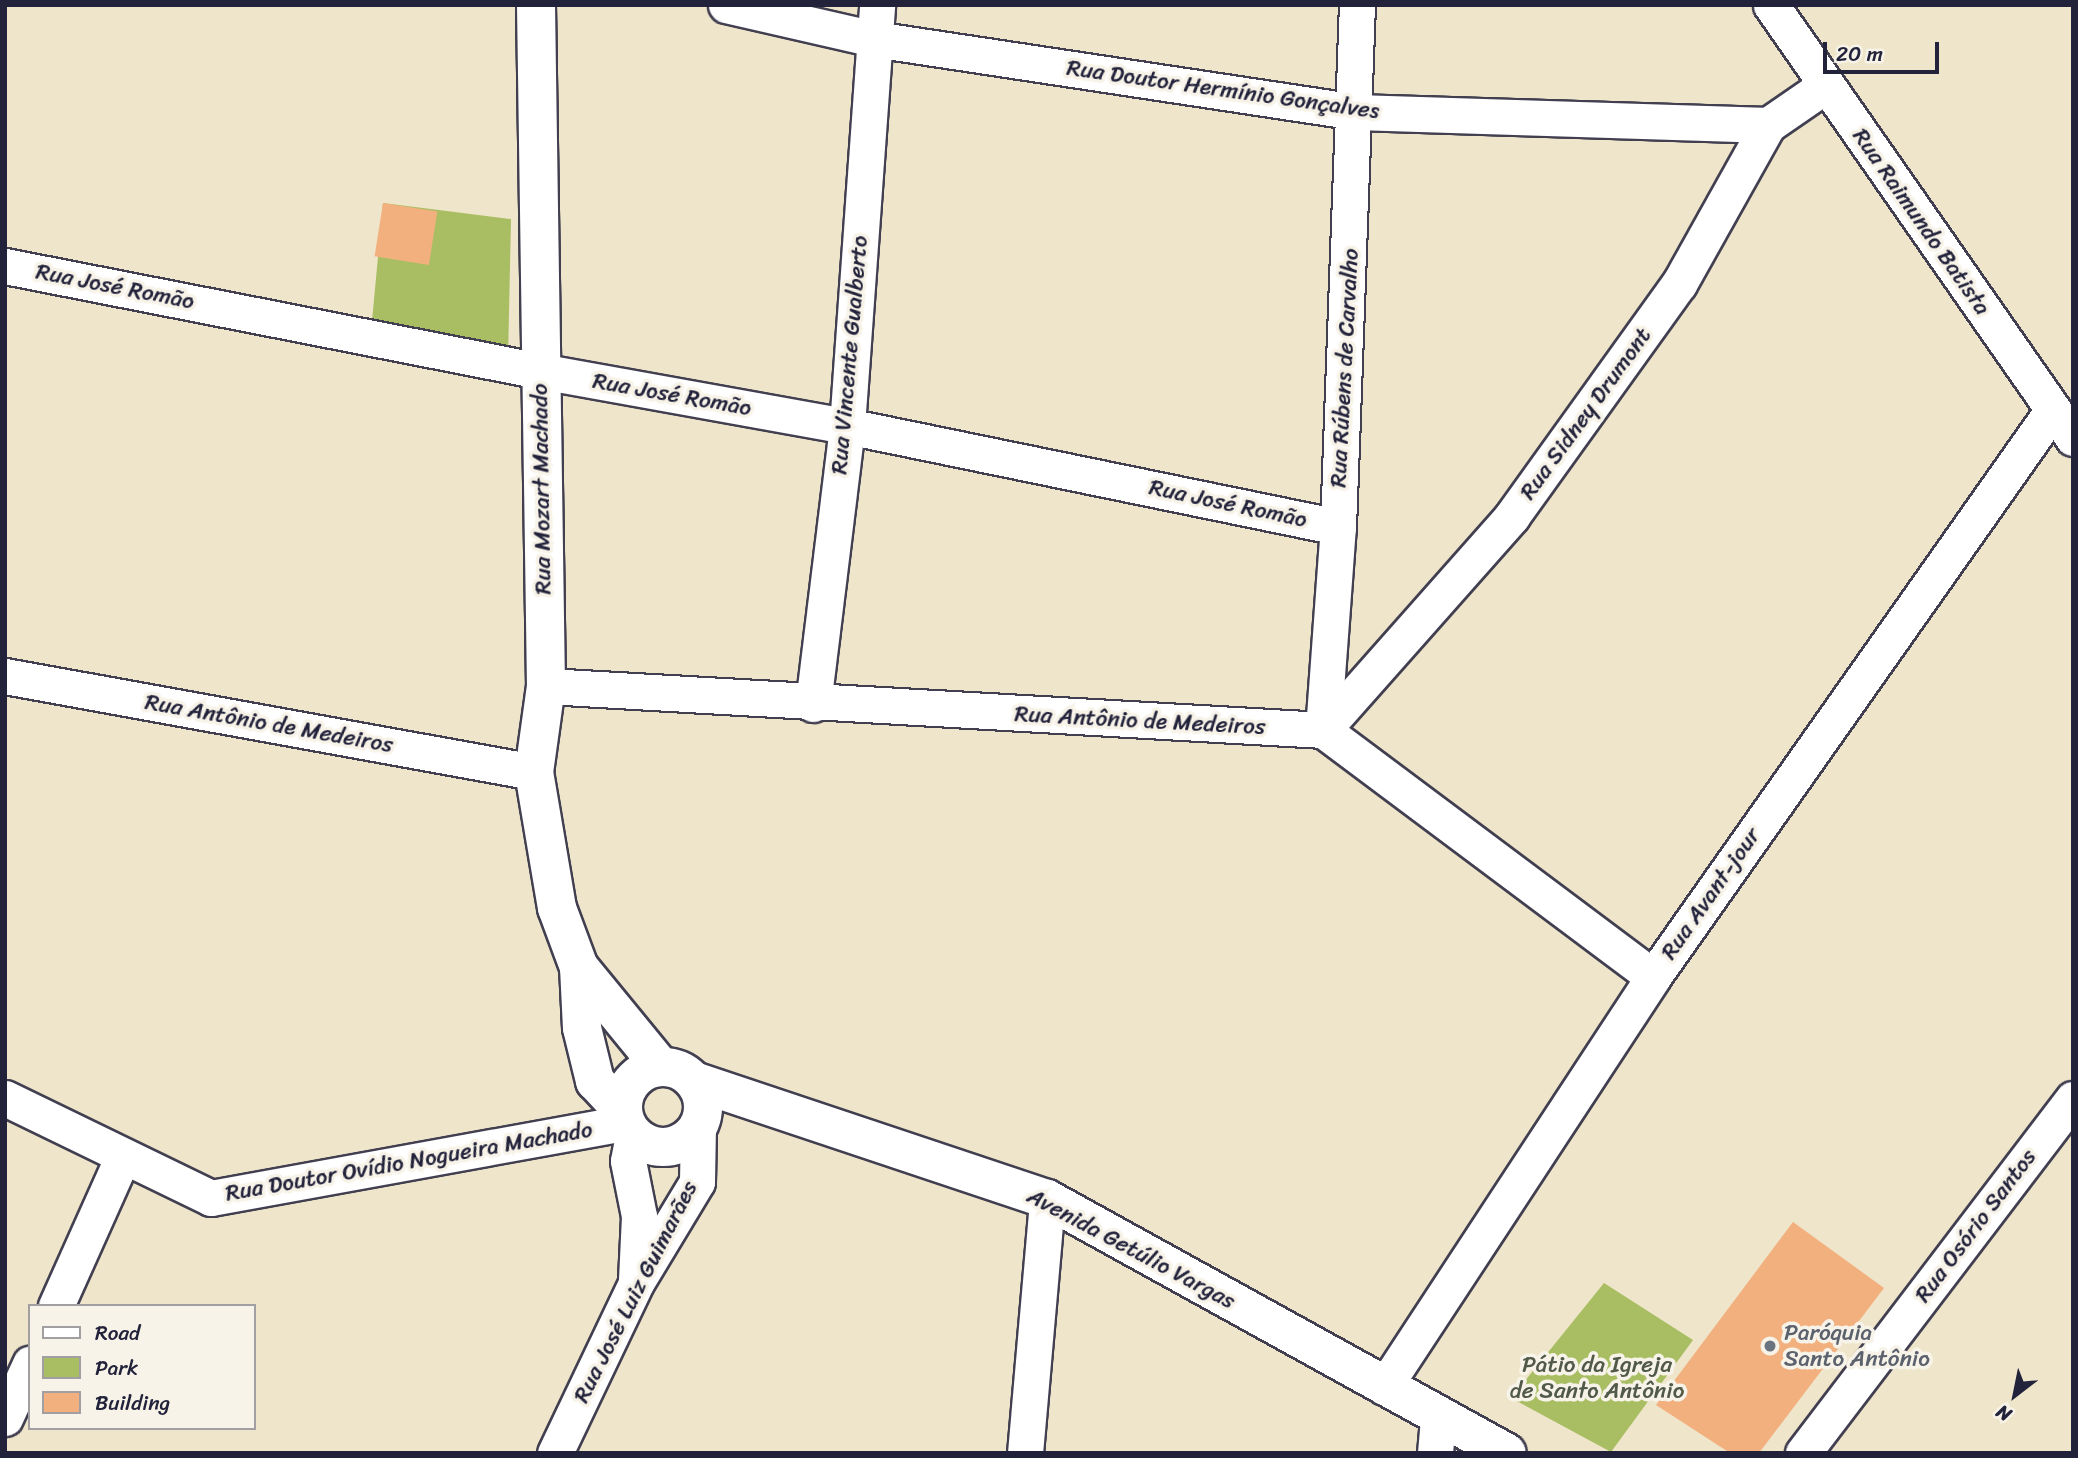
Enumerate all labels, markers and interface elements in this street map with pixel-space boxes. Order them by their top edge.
scale bar [1826,28,1941,72]
text: 20 m [1836,35,1883,73]
street label: Rua Doutor Hermínio Gonçalves [1064,54,1382,126]
street label: Rua Raimundo Batista [1846,123,1996,321]
street label: Rua Vincente Gualberto [826,235,874,475]
street label: Rua Rúbens de Carvalho [1325,248,1365,488]
street label: Rua José Romão [33,258,197,316]
street label: Rua Sidney Drumont [1514,323,1658,505]
street label: Rua José Romão [590,367,754,423]
street label: Rua Mozart Machado [526,384,558,594]
street label: Rua José Romão [1146,474,1310,534]
street label: Rua Antônio de Medeiros [143,689,395,759]
street label: Rua Antônio de Medeiros [1014,701,1266,741]
street label: Rua Avant-jour [1655,823,1767,965]
street label: Rua Doutor Ovídio Nogueira Machado [224,1116,594,1208]
street label: Rua Osório Santos [1910,1144,2042,1308]
street label: Rua José Luiz Guimarães [568,1176,704,1408]
street label: Avenida Getúlio Vargas [1023,1183,1239,1315]
legend [28,1304,256,1430]
text: Road [95,1314,140,1352]
place label: Paróquia Santo Antônio [1784,1319,1930,1373]
marker: Paróquia Santo Antônio [1762,1338,1778,1354]
text: Park [95,1349,138,1387]
park label: Pátio da Igreja de Santo Antônio [1509,1351,1685,1405]
north arrow [1980,1360,2050,1430]
text: Building [95,1384,170,1422]
text: N [1989,1396,2018,1431]

